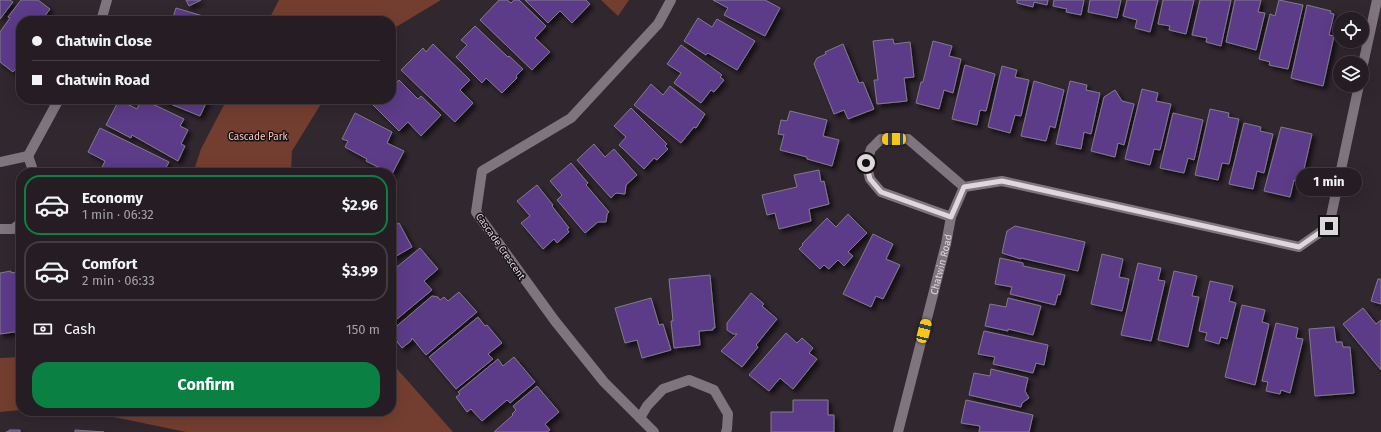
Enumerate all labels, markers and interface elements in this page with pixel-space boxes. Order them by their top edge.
map controls [1333,12,1369,92]
button: locate [1333,12,1369,48]
text: Chatwin Close [56,32,152,50]
button: layers [1333,56,1369,92]
text: Chatwin Road [56,71,150,89]
park label: Cascade Park [228,131,289,143]
car [882,133,906,145]
route start [857,154,875,172]
callout: 1 min [1296,168,1362,196]
text: 1 min [1313,174,1345,189]
icon: car [34,187,70,223]
text: Economy [82,189,143,207]
text: $2.96 [342,196,378,214]
text: 1 min · 06:32 [82,207,154,222]
street label: Cascade Crescent [473,211,528,282]
route end [1320,217,1338,235]
street label: Chatwin Road [928,233,955,296]
icon: car [34,253,70,289]
text: Comfort [82,255,138,273]
text: $3.99 [342,262,378,280]
text: 2 min · 06:33 [82,273,155,288]
icon: cash [32,318,54,340]
car [915,318,933,344]
text: Cash [64,320,96,338]
text: 150 m [346,322,380,337]
button: Confirm [32,362,380,408]

